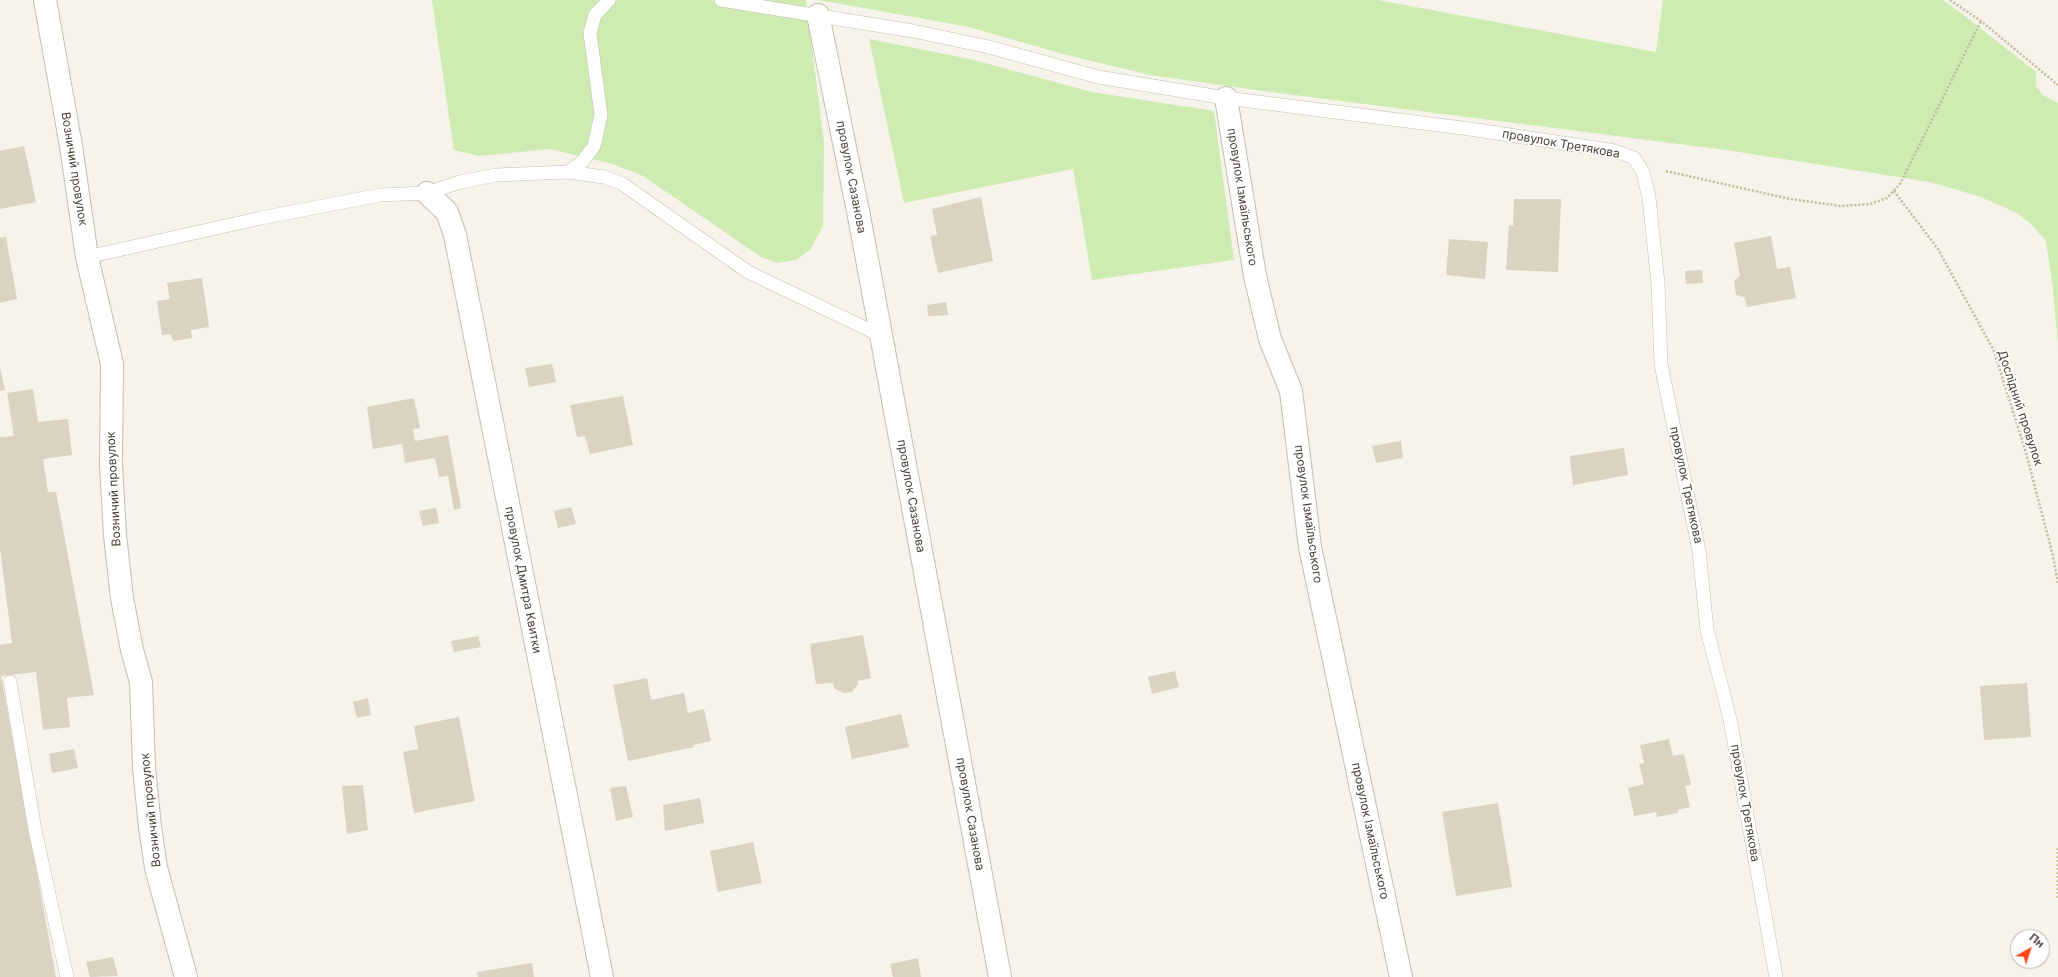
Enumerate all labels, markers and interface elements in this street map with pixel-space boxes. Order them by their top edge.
street label: Возничий провулок [58,111,90,227]
street label: провулок Сазанова [833,119,869,235]
street label: провулок Ізмаїльського [1224,127,1260,267]
street label: провулок Третякова [1501,127,1621,161]
street label: Дослідний провулок [1994,348,2046,468]
street label: провулок Третякова [1667,425,1705,545]
street label: Возничий провулок [104,431,124,547]
street label: провулок Сазанова [894,438,928,554]
street label: провулок Ізмаїльського [1291,444,1325,584]
street label: провулок Дмитра Квитки [502,505,544,655]
street label: провулок Третякова [1728,743,1762,863]
street label: Возничий провулок [138,752,164,868]
street label: провулок Сазанова [953,756,987,872]
street label: провулок Ізмаїльського [1348,761,1392,901]
north arrow [2010,929,2050,969]
text: Пн [2027,930,2047,951]

